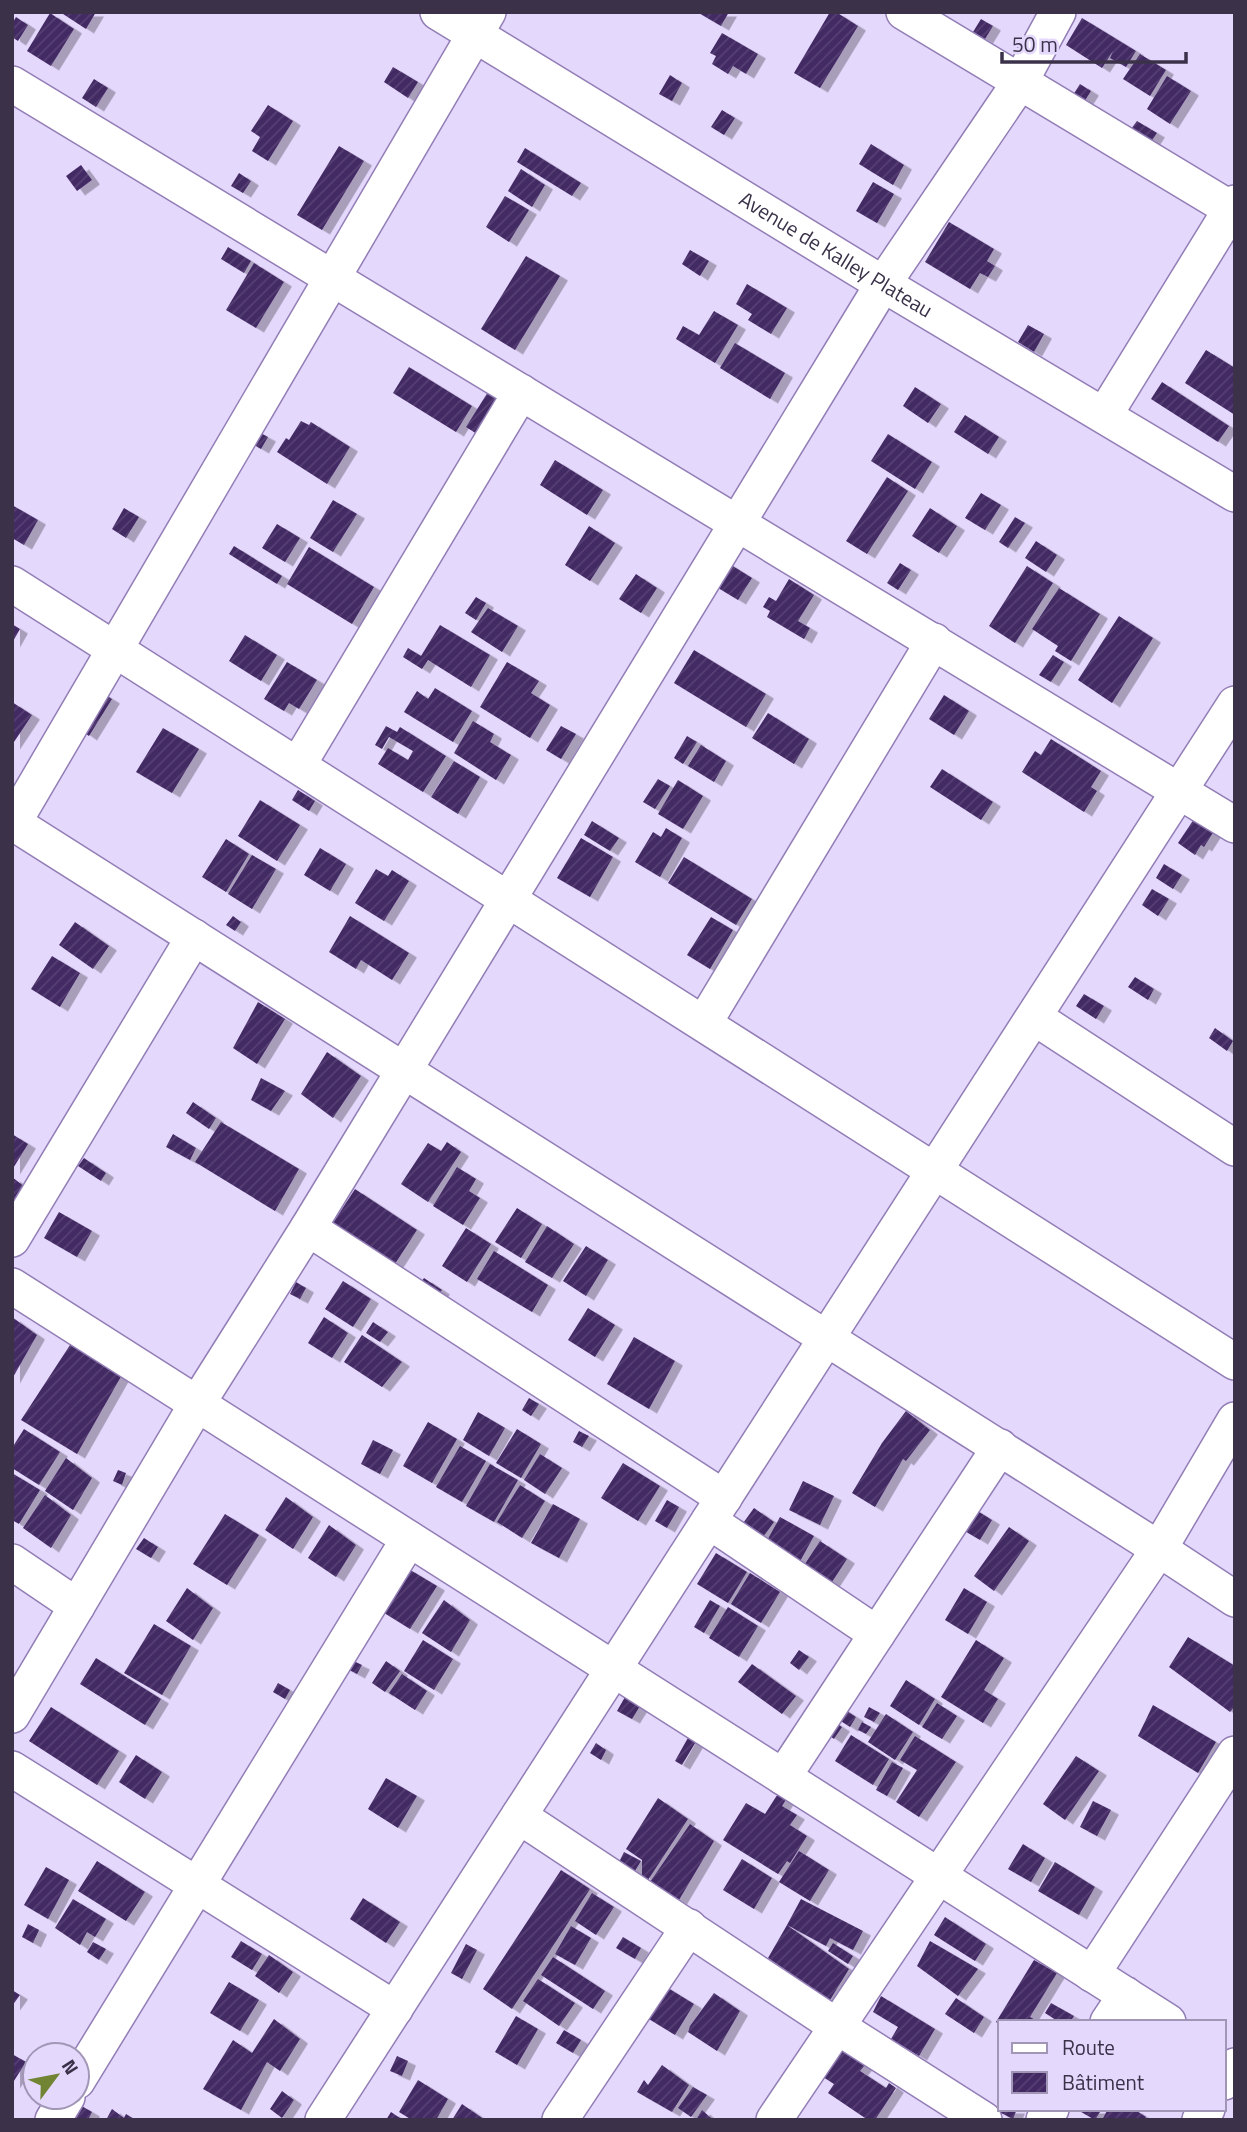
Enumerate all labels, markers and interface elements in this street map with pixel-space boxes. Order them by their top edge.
scale bar [1002,21,1186,65]
text: 50 m [1012,28,1058,60]
street label: Avenue de Kalley Plateau [733,183,939,325]
legend [998,2020,1226,2111]
text: Route [1062,2031,1115,2063]
north arrow [21,2041,91,2111]
text: N [55,2053,87,2080]
text: Bâtiment [1062,2066,1145,2098]

